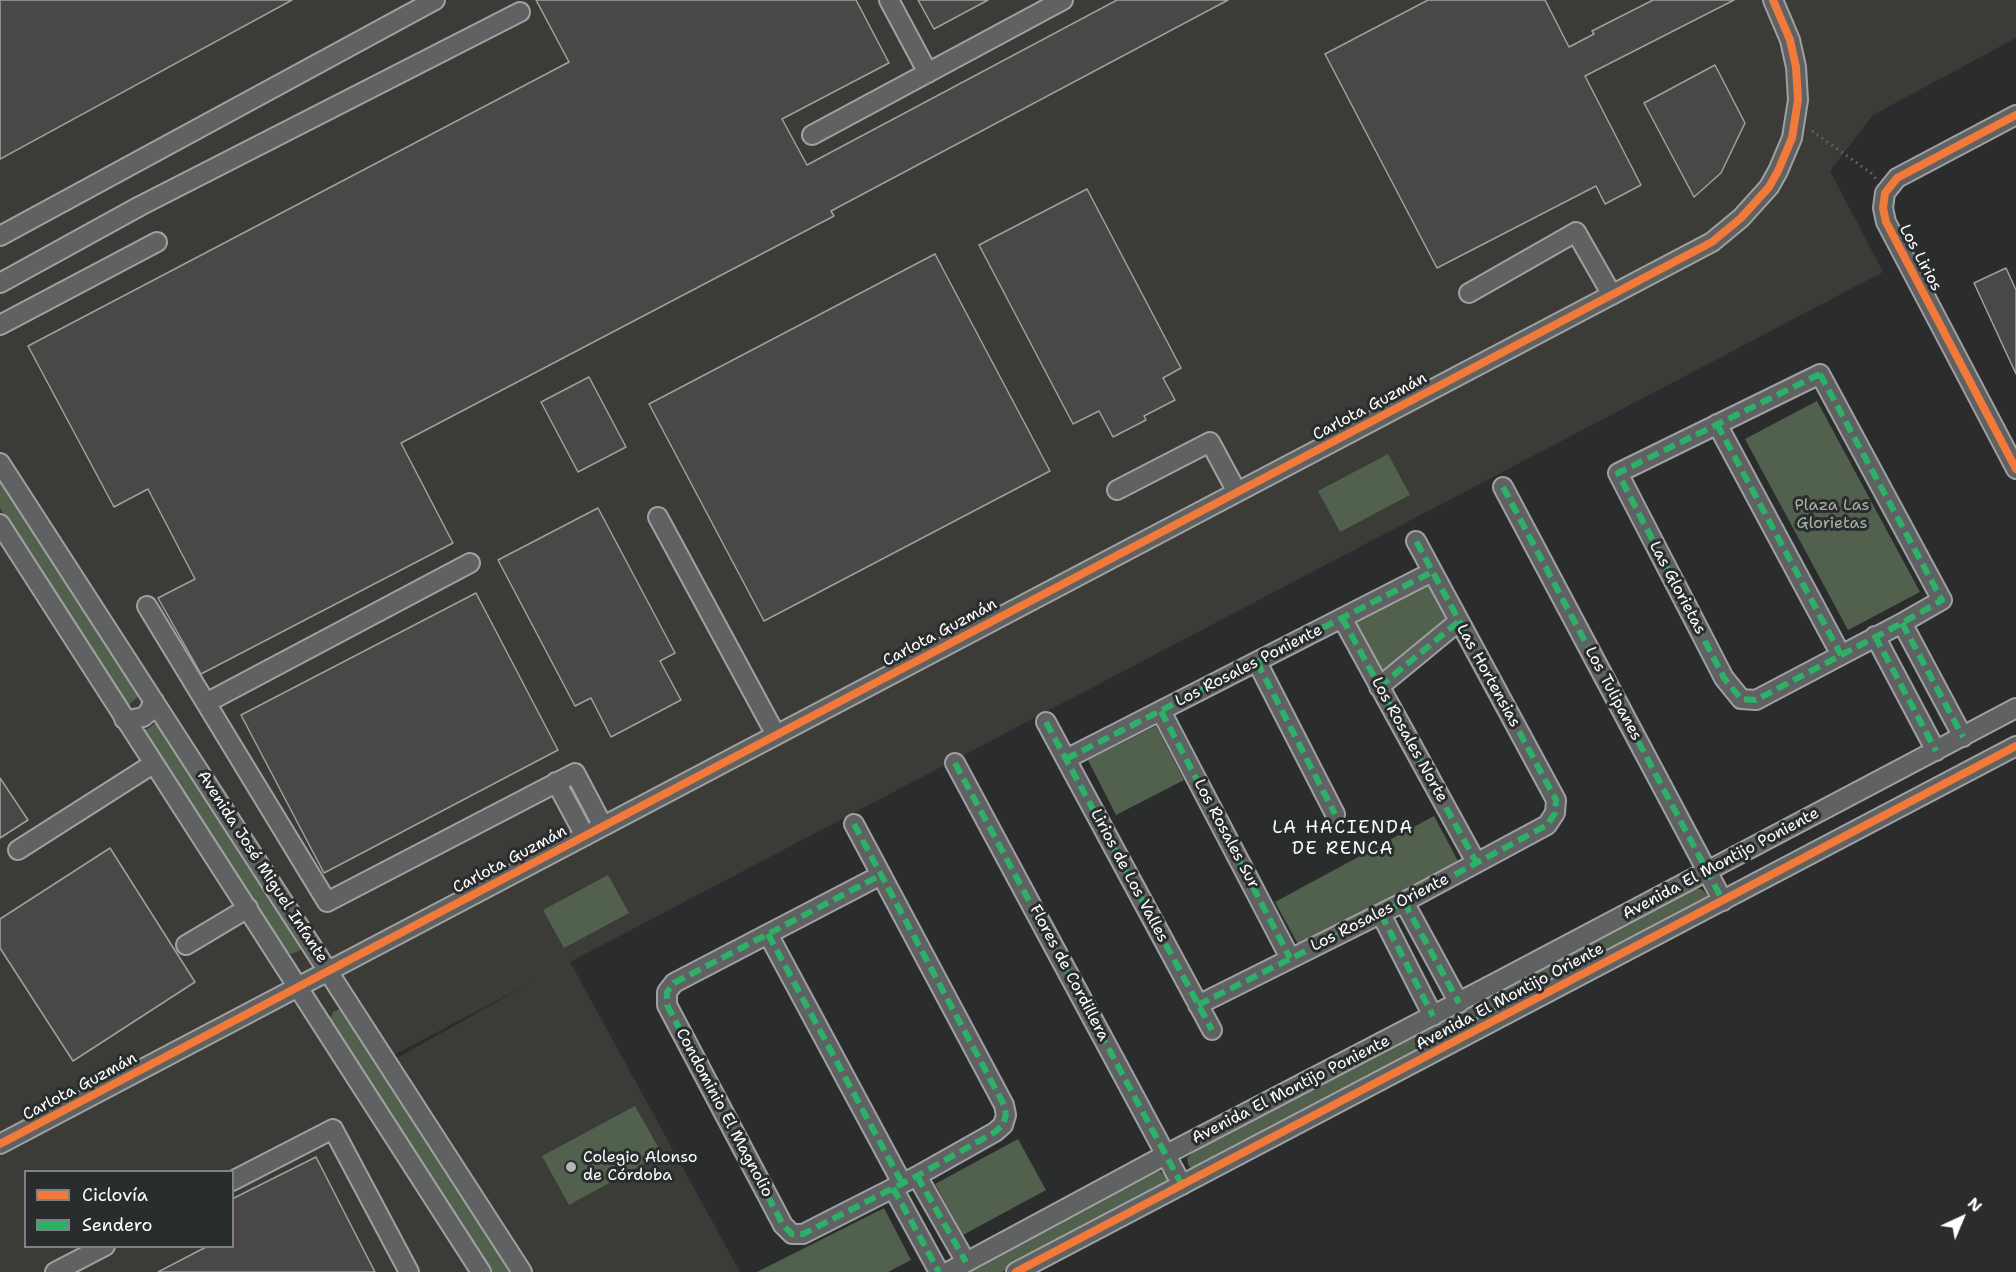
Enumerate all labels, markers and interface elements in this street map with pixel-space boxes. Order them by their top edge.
street label: Los Lirios [1894,221,1946,295]
street label: Carlota Guzmán [1310,369,1430,445]
park label: Plaza Las Glorietas [1795,496,1869,534]
street label: Las Glorietas [1644,538,1710,638]
street label: Carlota Guzmán [880,595,1000,671]
street label: Los Rosales Poniente [1172,621,1326,711]
street label: Las Hortensias [1452,621,1524,731]
street label: Los Tulipanes [1580,644,1646,744]
street label: Los Rosales Norte [1367,674,1451,806]
street label: Avenida José Miguel Infante [193,767,331,967]
street label: Los Rosales Sur [1189,776,1263,892]
street label: Avenida El Montijo Poniente [1620,804,1822,924]
street label: Lirios de Los Valles [1086,806,1172,946]
district label: LA HACIENDA DE RENCA [1272,817,1414,860]
street label: Carlota Guzmán [450,822,570,898]
street label: Los Rosales Oriente [1308,870,1452,956]
street label: Flores de Cordillera [1025,902,1113,1044]
street label: Avenida El Montijo Oriente [1413,939,1607,1055]
street label: Condominio El Magnolio [671,1025,777,1201]
street label: Avenida El Montijo Poniente [1189,1032,1393,1148]
street label: Carlota Guzmán [20,1049,140,1125]
place label: Colegio Alonso de Córdoba [583,1148,698,1186]
marker: Colegio Alonso de Córdoba [564,1160,578,1174]
legend [24,1170,234,1248]
text: Ciclovía [82,1183,148,1207]
north arrow [1932,1188,1992,1248]
text: N [1963,1193,1987,1217]
text: Sendero [82,1213,152,1237]

